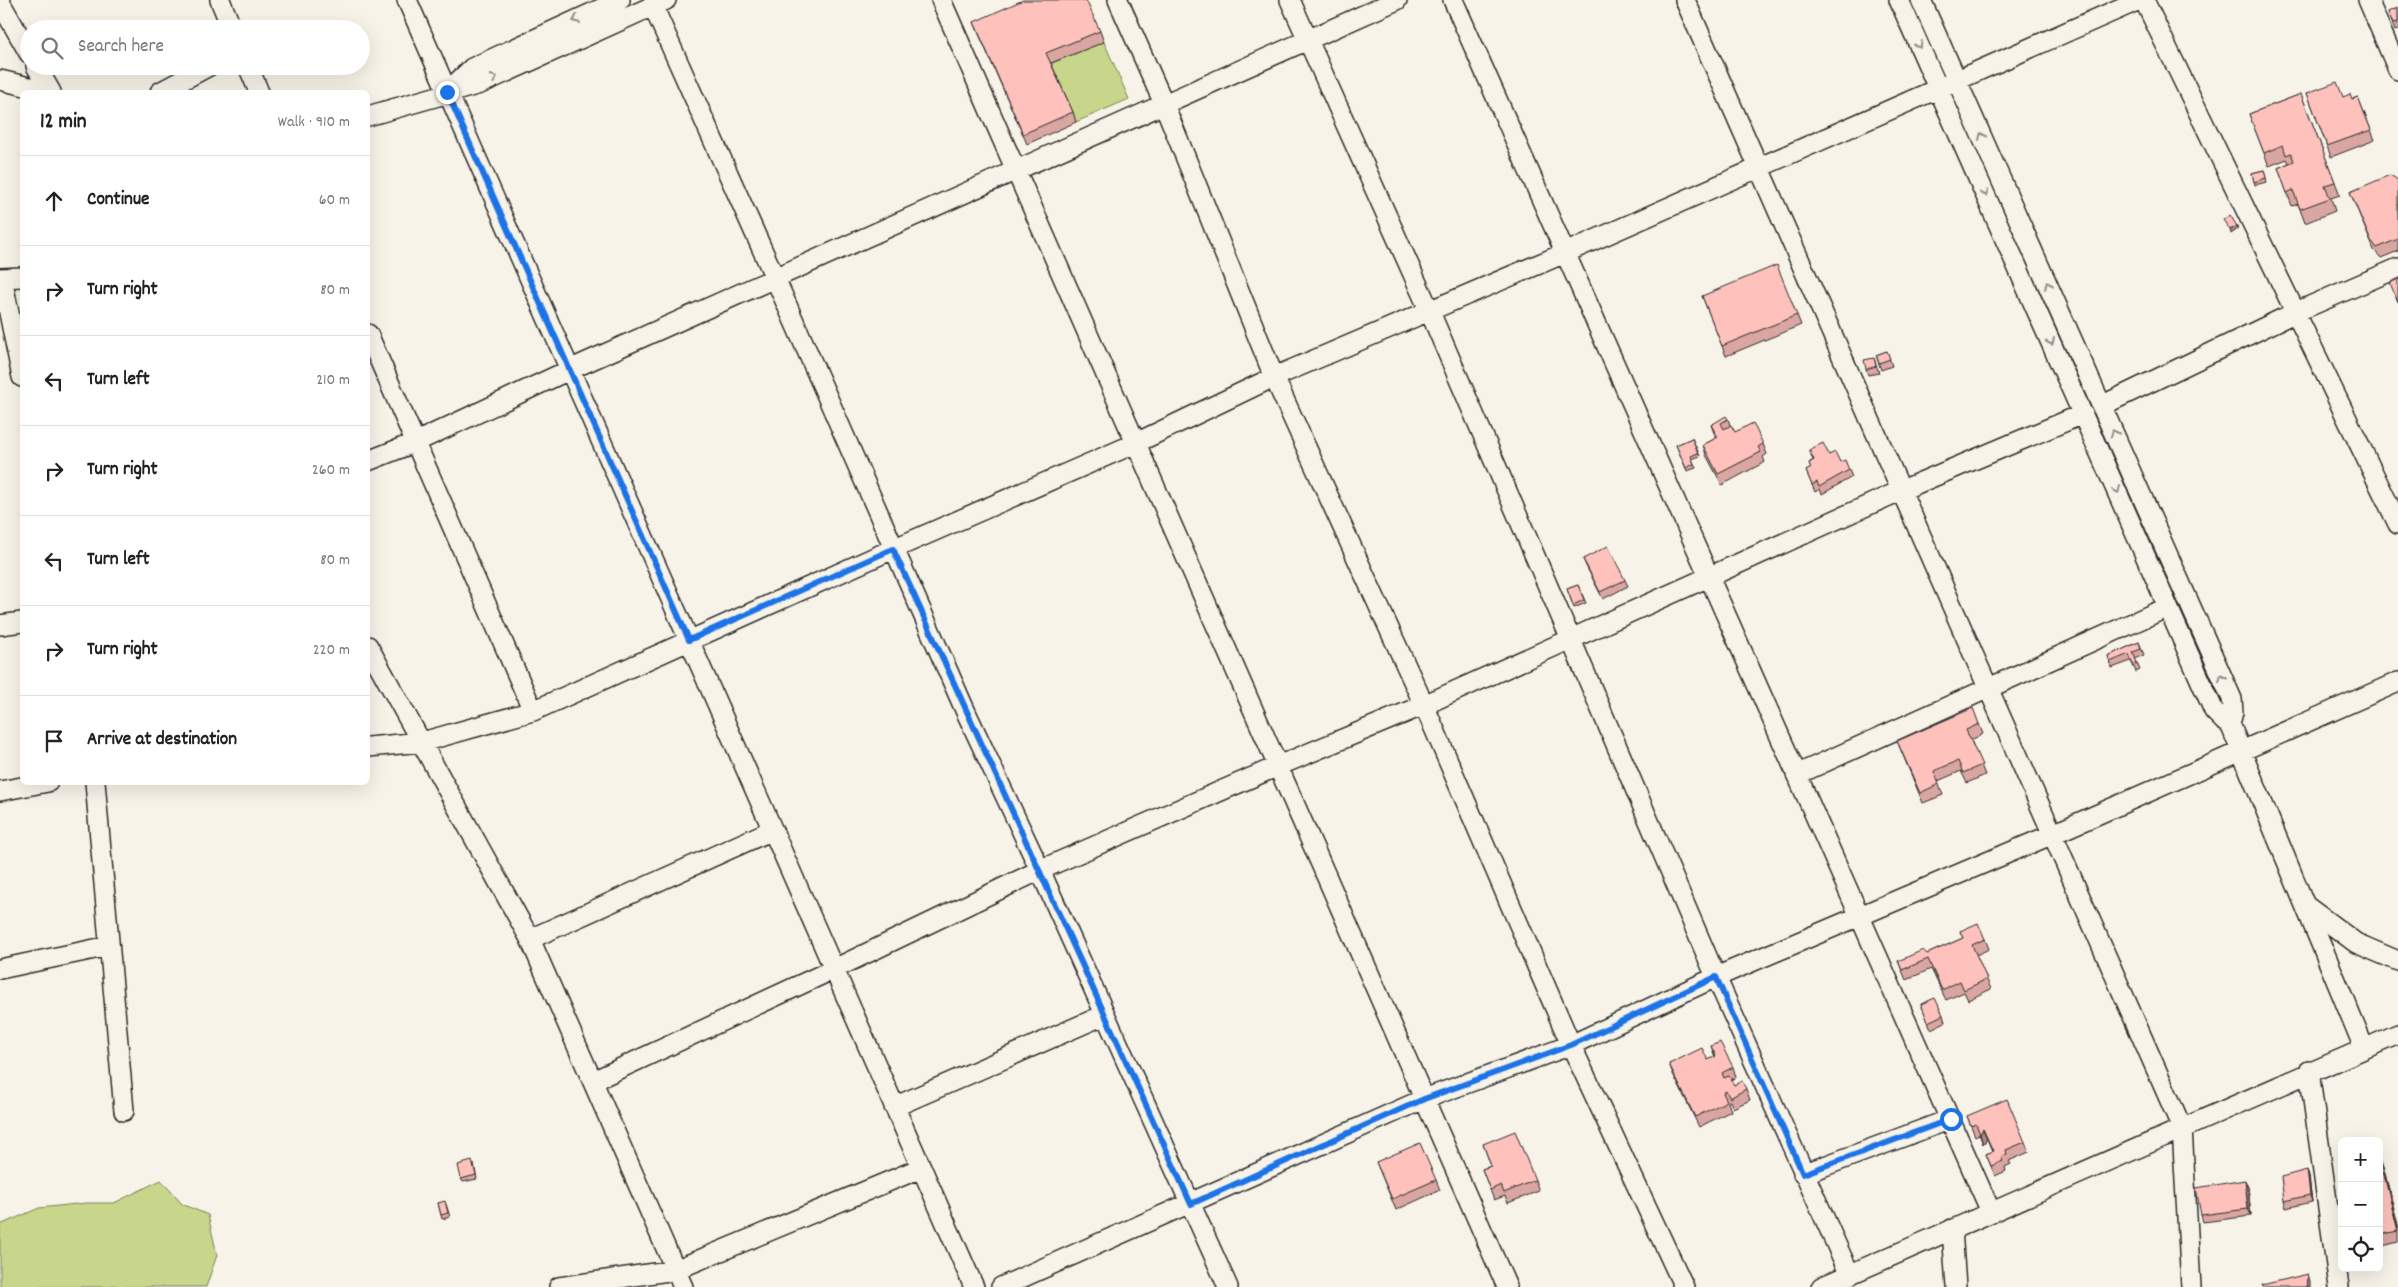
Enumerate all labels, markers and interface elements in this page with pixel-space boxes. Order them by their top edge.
one-way arrow [572,14,581,25]
search box [20,20,370,75]
icon: search [38,34,66,62]
text: Search here [78,34,164,61]
one-way arrow [1912,40,1923,49]
one-way arrow [489,73,498,84]
route end [436,81,459,104]
text: 12 min [40,108,87,138]
text: Walk · 910 m [278,111,350,134]
one-way arrow [1977,132,1988,141]
icon: ahead [40,187,68,215]
text: Continue [87,187,149,214]
one-way arrow [1978,188,1989,197]
text: 60 m [319,189,350,212]
icon: right [40,277,68,305]
text: Turn right [87,277,158,304]
text: 80 m [320,279,350,302]
one-way arrow [2043,281,2054,290]
one-way arrow [2044,337,2055,346]
icon: left [40,367,68,395]
text: Turn left [87,367,150,394]
text: 210 m [316,369,350,392]
one-way arrow [2109,429,2120,438]
icon: right [40,457,68,485]
text: Turn right [87,457,158,484]
text: 260 m [312,459,350,482]
one-way arrow [2110,485,2121,494]
icon: left [40,547,68,575]
text: Turn left [87,547,150,574]
text: 80 m [320,549,350,572]
icon: right [40,637,68,665]
text: Turn right [87,637,158,664]
text: 220 m [313,639,350,662]
one-way arrow [2218,674,2229,683]
icon: arrive [40,727,68,755]
text: Arrive at destination [87,727,237,754]
route start [1940,1108,1963,1131]
map controls [2338,1137,2383,1272]
button: + [2338,1137,2383,1182]
button: − [2338,1182,2383,1227]
button: locate [2338,1227,2383,1272]

